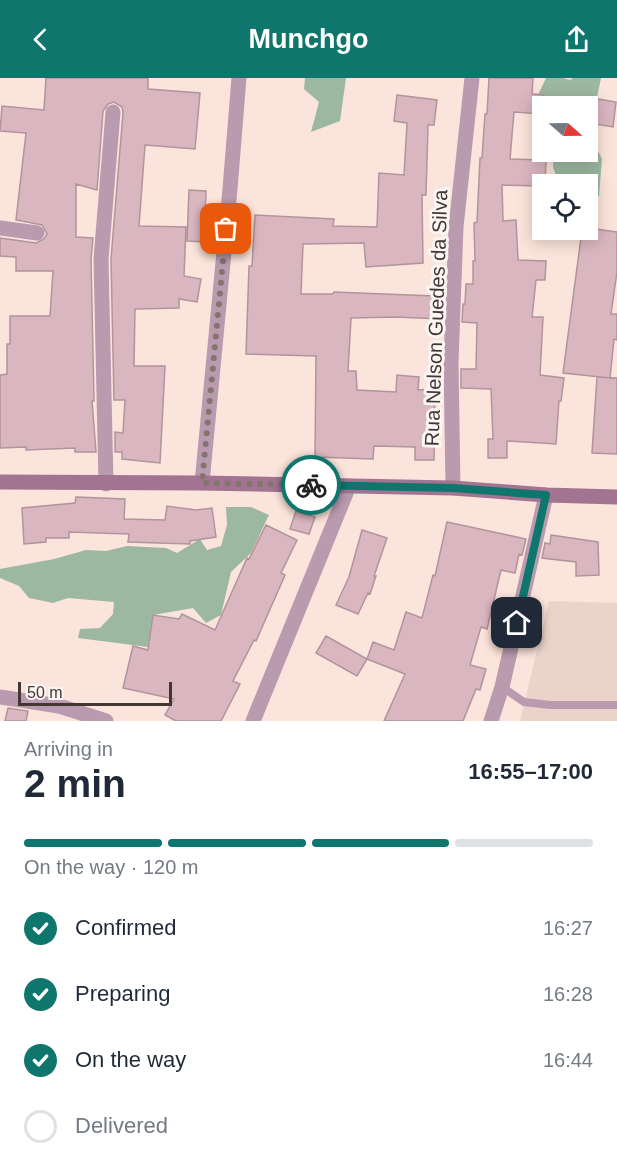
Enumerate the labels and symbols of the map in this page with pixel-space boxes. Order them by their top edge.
north arrow [532,96,598,162]
street label: Rua Nelson Guedes da Silva [421,188,452,447]
pin [200,203,251,254]
courier [281,455,341,515]
pin [491,597,542,648]
scale bar [18,679,172,706]

